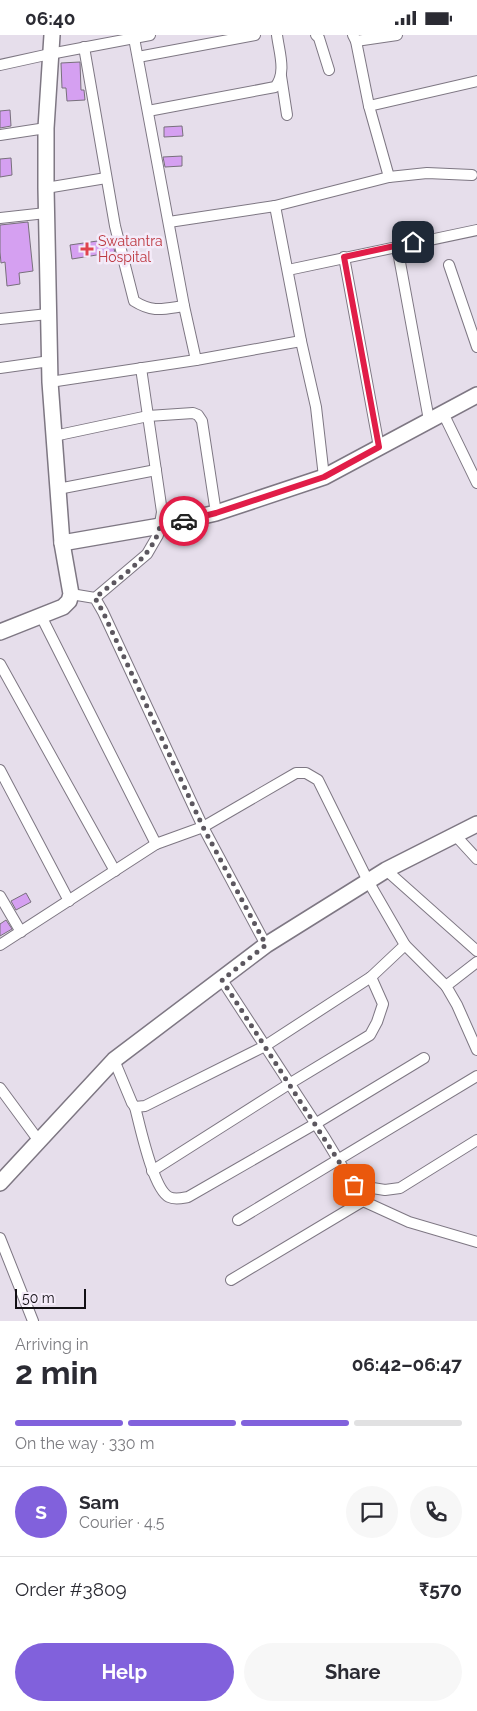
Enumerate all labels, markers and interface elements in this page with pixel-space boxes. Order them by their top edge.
text: 06:40 [25,7,75,29]
pin [392,221,434,263]
icon: home [399,228,427,256]
place label: Swatantra Hospital [98,233,163,265]
marker: Swatantra Hospital [80,242,94,256]
courier [159,496,209,546]
icon: car [170,507,198,535]
pin [333,1164,375,1206]
icon: bag [340,1171,368,1199]
scale bar [15,1286,86,1309]
text: 50 m [22,1290,55,1306]
text: Arriving in [15,1335,89,1354]
text: 06:42–06:47 [352,1353,462,1375]
text: 2 min [15,1354,98,1391]
text: On the way · 330 m [15,1434,154,1453]
button: chat [346,1486,398,1538]
button: phone [410,1486,462,1538]
text: Sam [79,1491,119,1513]
text: S [35,1501,47,1523]
text: Courier · 4.5 [79,1513,164,1532]
text: Order #3809 [15,1578,127,1600]
text: ₹570 [419,1578,462,1600]
button: Help [15,1643,234,1701]
button: Share [244,1643,462,1701]

